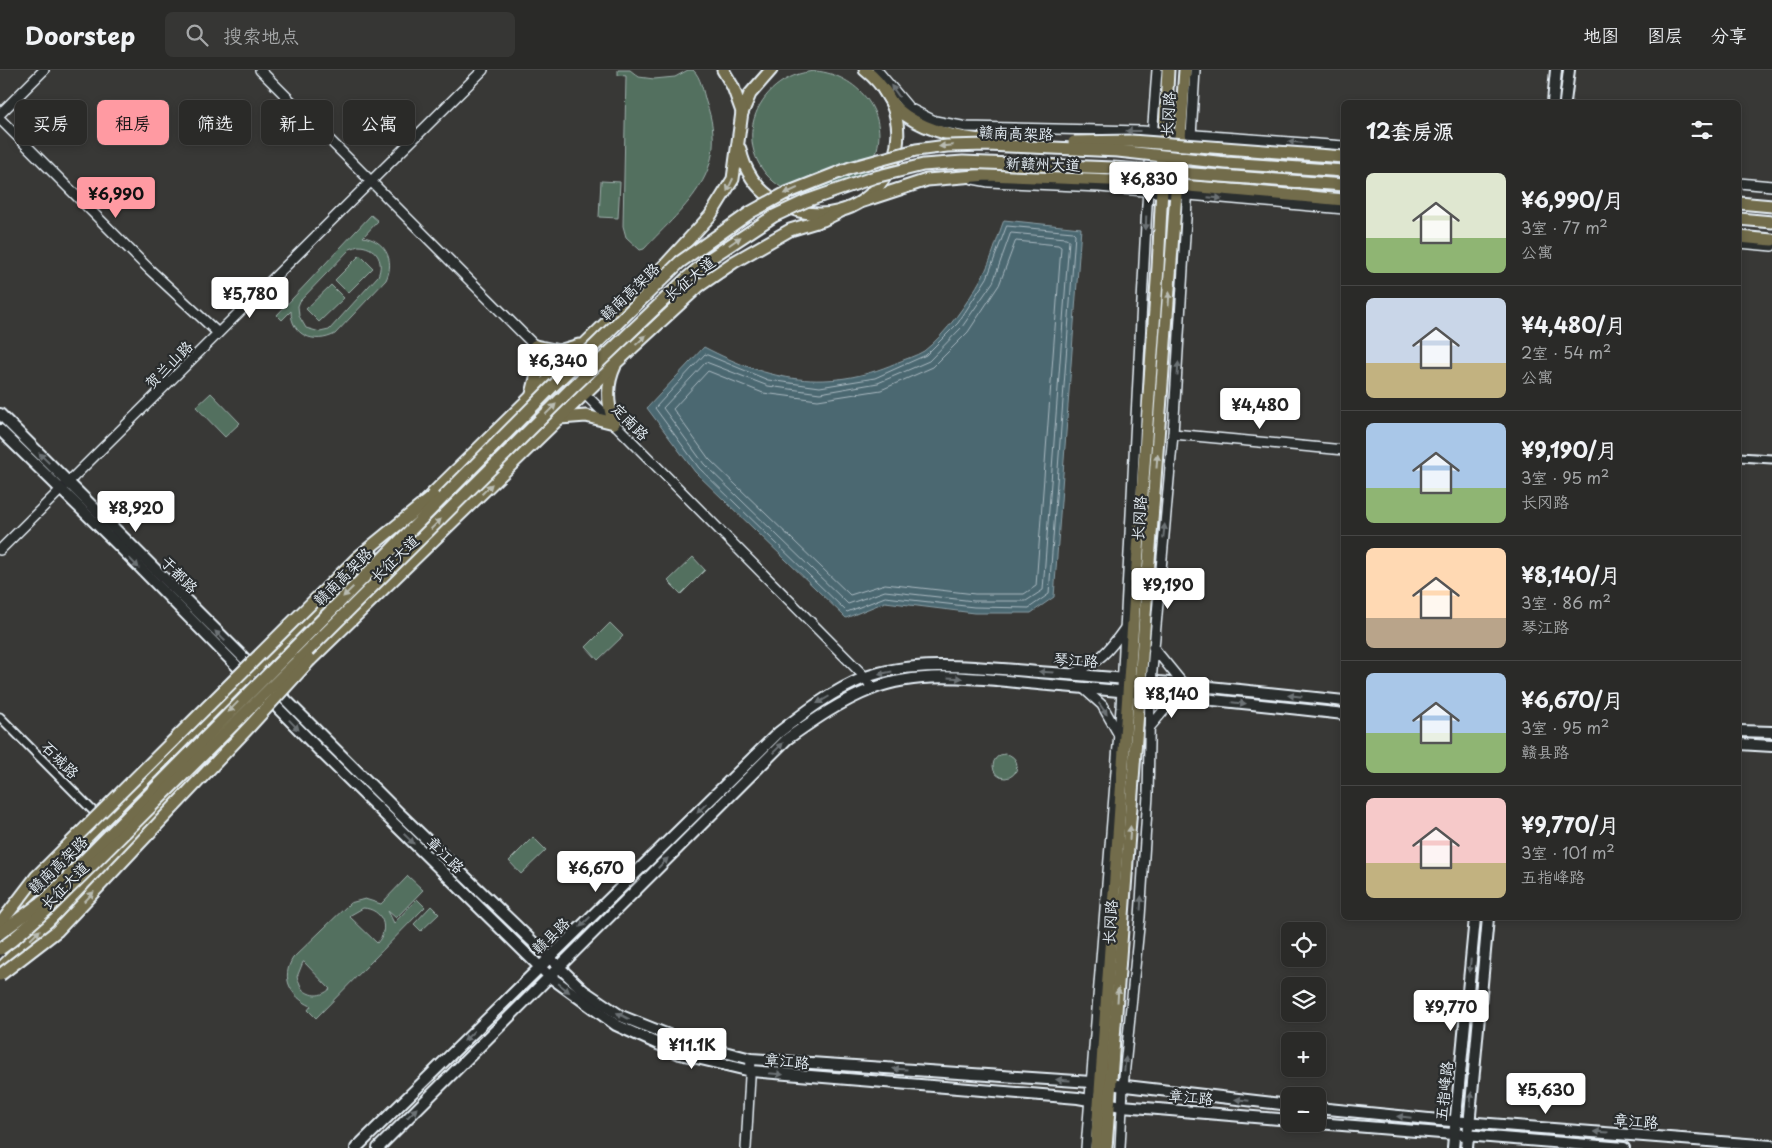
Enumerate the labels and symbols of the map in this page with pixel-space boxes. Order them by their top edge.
one-way arrow [890,84,900,98]
street label: 长冈路 [1154,91,1180,137]
street label: 赣南高架路 [978,119,1054,145]
one-way arrow [1125,127,1141,135]
one-way arrow [1287,138,1303,146]
one-way arrow [938,143,954,151]
street label: 新赣州大道 [1005,150,1081,176]
pin: ¥6,830 [1108,162,1190,204]
pin: ¥6,990 [75,176,157,219]
one-way arrow [725,178,733,192]
one-way arrow [784,187,798,195]
one-way arrow [1208,194,1224,202]
one-way arrow [1141,216,1149,232]
one-way arrow [728,236,742,246]
street label: 长征大道 [658,250,720,306]
street label: 赣南高架路 [594,257,664,325]
pin: ¥5,780 [209,276,291,319]
one-way arrow [1165,291,1173,307]
one-way arrow [635,334,647,346]
street label: 贺兰山路 [139,335,197,393]
pin: ¥6,340 [517,344,599,386]
one-way arrow [1174,361,1182,377]
pin: ¥4,480 [1219,388,1301,430]
street label: 定南路 [607,397,655,445]
one-way arrow [545,404,557,416]
one-way arrow [39,452,51,464]
one-way arrow [1154,453,1162,469]
one-way arrow [480,483,492,495]
pin: ¥8,920 [95,490,177,533]
street label: 长冈路 [1125,495,1151,541]
one-way arrow [430,518,442,530]
one-way arrow [1160,523,1168,539]
street label: 长征大道 [364,529,424,587]
street label: 赣南高架路 [307,541,377,611]
street label: 于都路 [156,550,204,598]
one-way arrow [128,556,140,568]
pin: ¥9,190 [1127,568,1209,610]
one-way arrow [342,586,354,598]
one-way arrow [214,630,226,642]
street label: 琴江路 [1053,646,1099,672]
one-way arrow [1038,668,1054,676]
one-way arrow [877,669,892,677]
one-way arrow [948,674,964,682]
pin: ¥8,140 [1131,676,1213,719]
one-way arrow [1287,692,1303,700]
one-way arrow [816,696,829,705]
one-way arrow [1231,699,1247,707]
one-way arrow [227,701,239,713]
one-way arrow [1098,703,1108,716]
one-way arrow [288,718,300,730]
street label: 石城路 [37,735,85,783]
one-way arrow [772,742,784,754]
one-way arrow [696,802,708,814]
one-way arrow [1127,824,1135,840]
street label: 赣南高架路 [22,830,92,898]
street label: 章江路 [422,830,470,878]
one-way arrow [403,833,415,845]
pin: ¥6,670 [555,850,637,893]
street label: 长征大道 [35,856,93,914]
one-way arrow [657,857,669,869]
one-way arrow [83,891,95,903]
one-way arrow [1138,895,1146,911]
street label: 长冈路 [1096,899,1122,945]
street label: 赣县路 [526,911,574,959]
one-way arrow [580,916,592,928]
one-way arrow [28,929,40,941]
one-way arrow [1466,958,1474,974]
one-way arrow [557,983,570,994]
one-way arrow [1115,986,1123,1002]
pin: ¥9,770 [1410,990,1492,1032]
one-way arrow [616,1012,630,1020]
pin: ¥11.1K [651,1028,733,1070]
one-way arrow [464,1030,476,1042]
street label: 章江路 [764,1047,810,1073]
one-way arrow [1121,1056,1129,1072]
street label: 五指峰路 [1428,1060,1458,1122]
one-way arrow [892,1065,908,1073]
one-way arrow [768,1070,784,1078]
pin: ¥5,630 [1505,1072,1587,1115]
one-way arrow [1054,1076,1070,1084]
street label: 章江路 [1168,1083,1214,1109]
one-way arrow [1467,1091,1475,1107]
one-way arrow [1233,1096,1249,1104]
street label: 章江路 [1613,1107,1659,1133]
one-way arrow [406,1108,418,1120]
one-way arrow [1396,1112,1412,1120]
one-way arrow [1593,1128,1609,1136]

